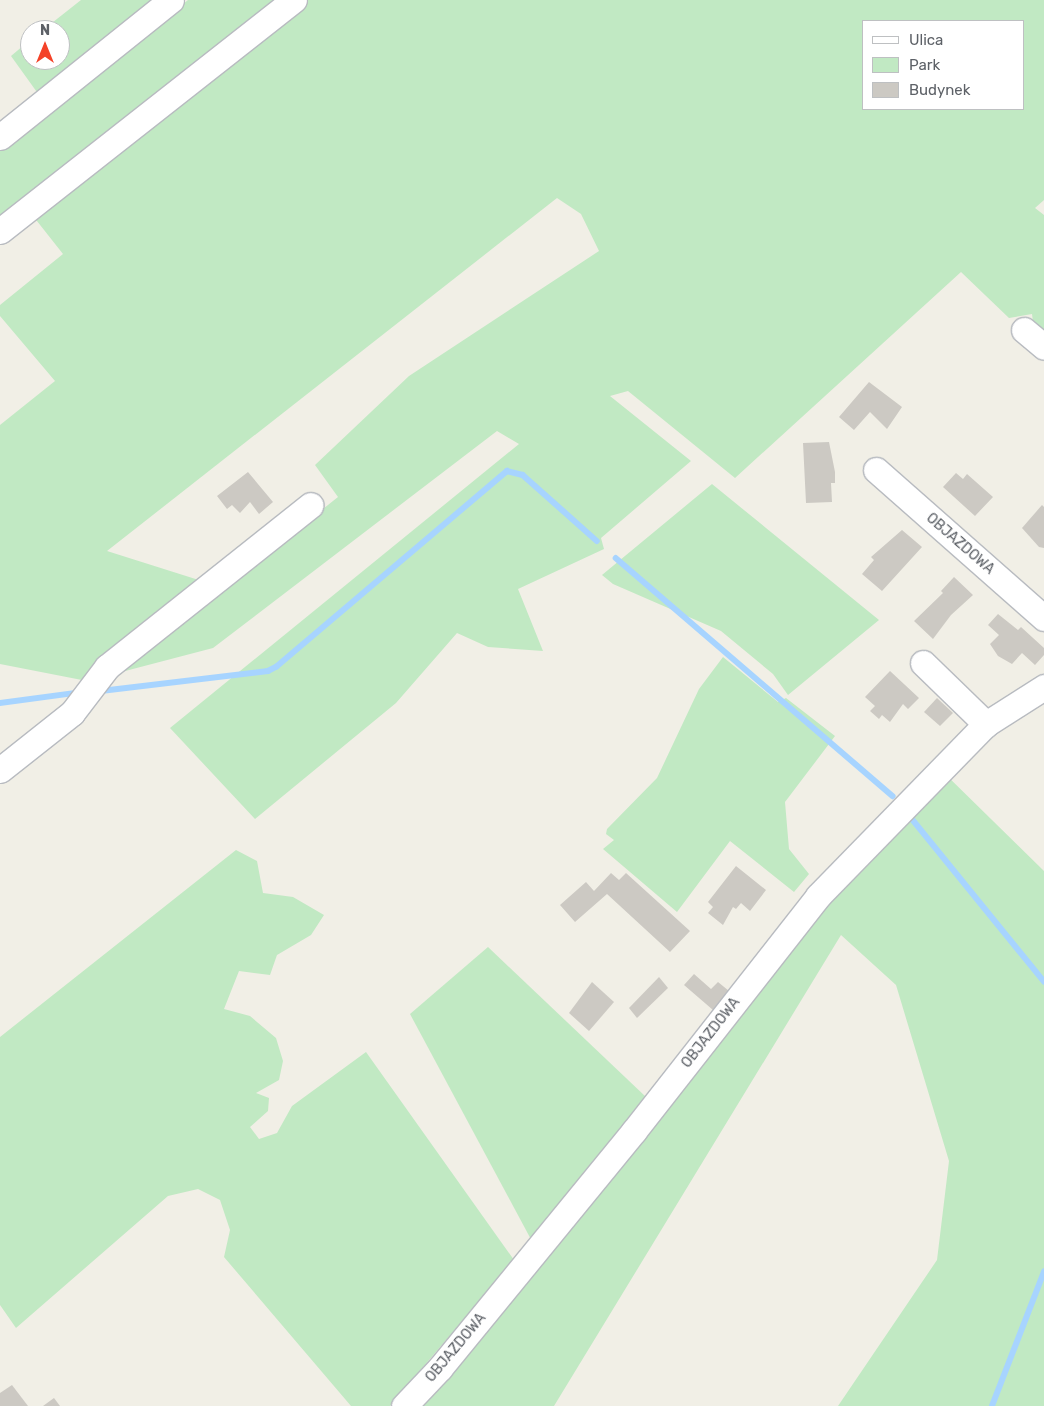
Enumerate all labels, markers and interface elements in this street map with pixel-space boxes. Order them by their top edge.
north arrow [20,20,70,70]
legend [862,20,1024,110]
text: N [40,22,50,39]
text: Ulica [909,31,943,49]
text: Park [909,56,940,74]
text: Budynek [909,81,971,99]
street label: OBJAZDOWA [923,510,997,578]
street label: OBJAZDOWA [678,995,744,1071]
street label: OBJAZDOWA [422,1310,490,1386]

